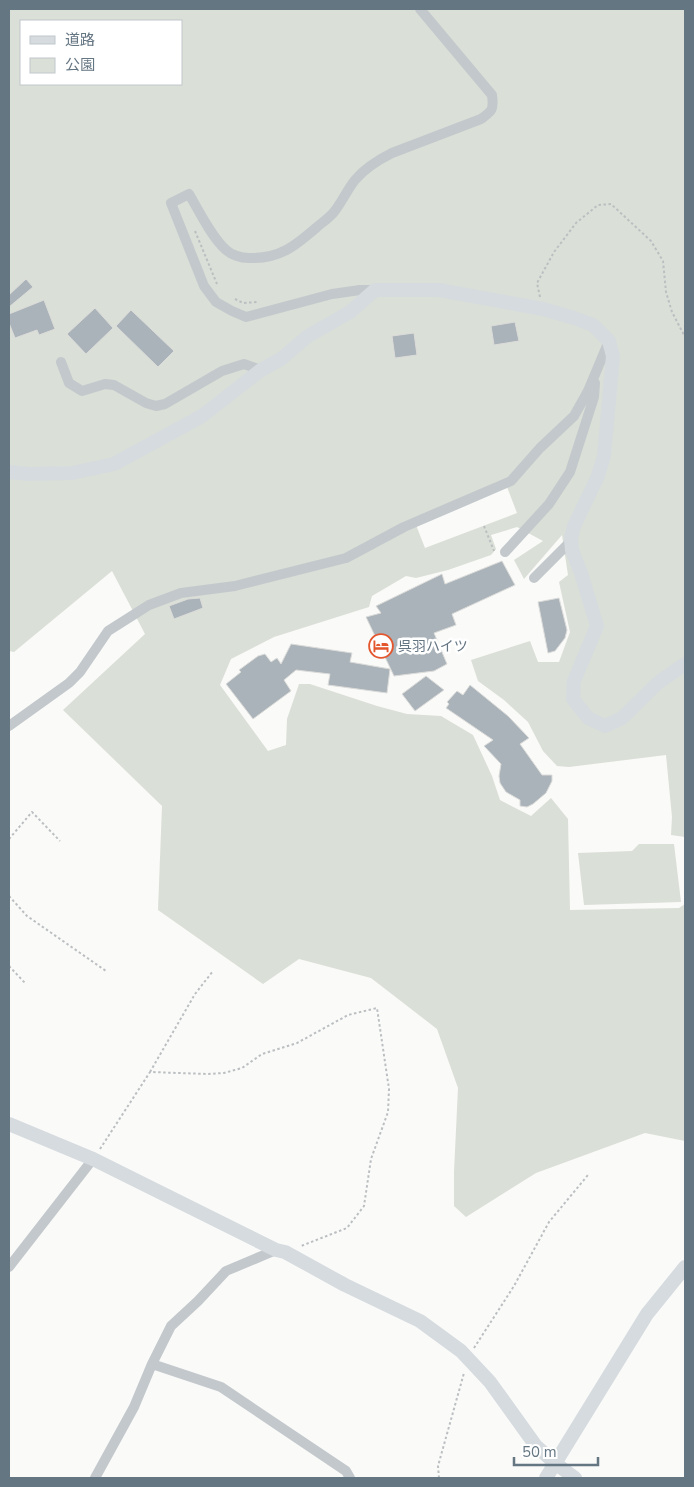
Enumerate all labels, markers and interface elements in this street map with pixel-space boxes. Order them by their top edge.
legend [20,20,182,85]
text: 道路 [65,30,95,50]
text: 公園 [65,55,95,75]
hotel icon: 呉羽ハイツ [368,633,394,659]
place label: 呉羽ハイツ [398,637,468,656]
scale bar [514,1434,598,1466]
text: 50 m [522,1442,557,1462]

